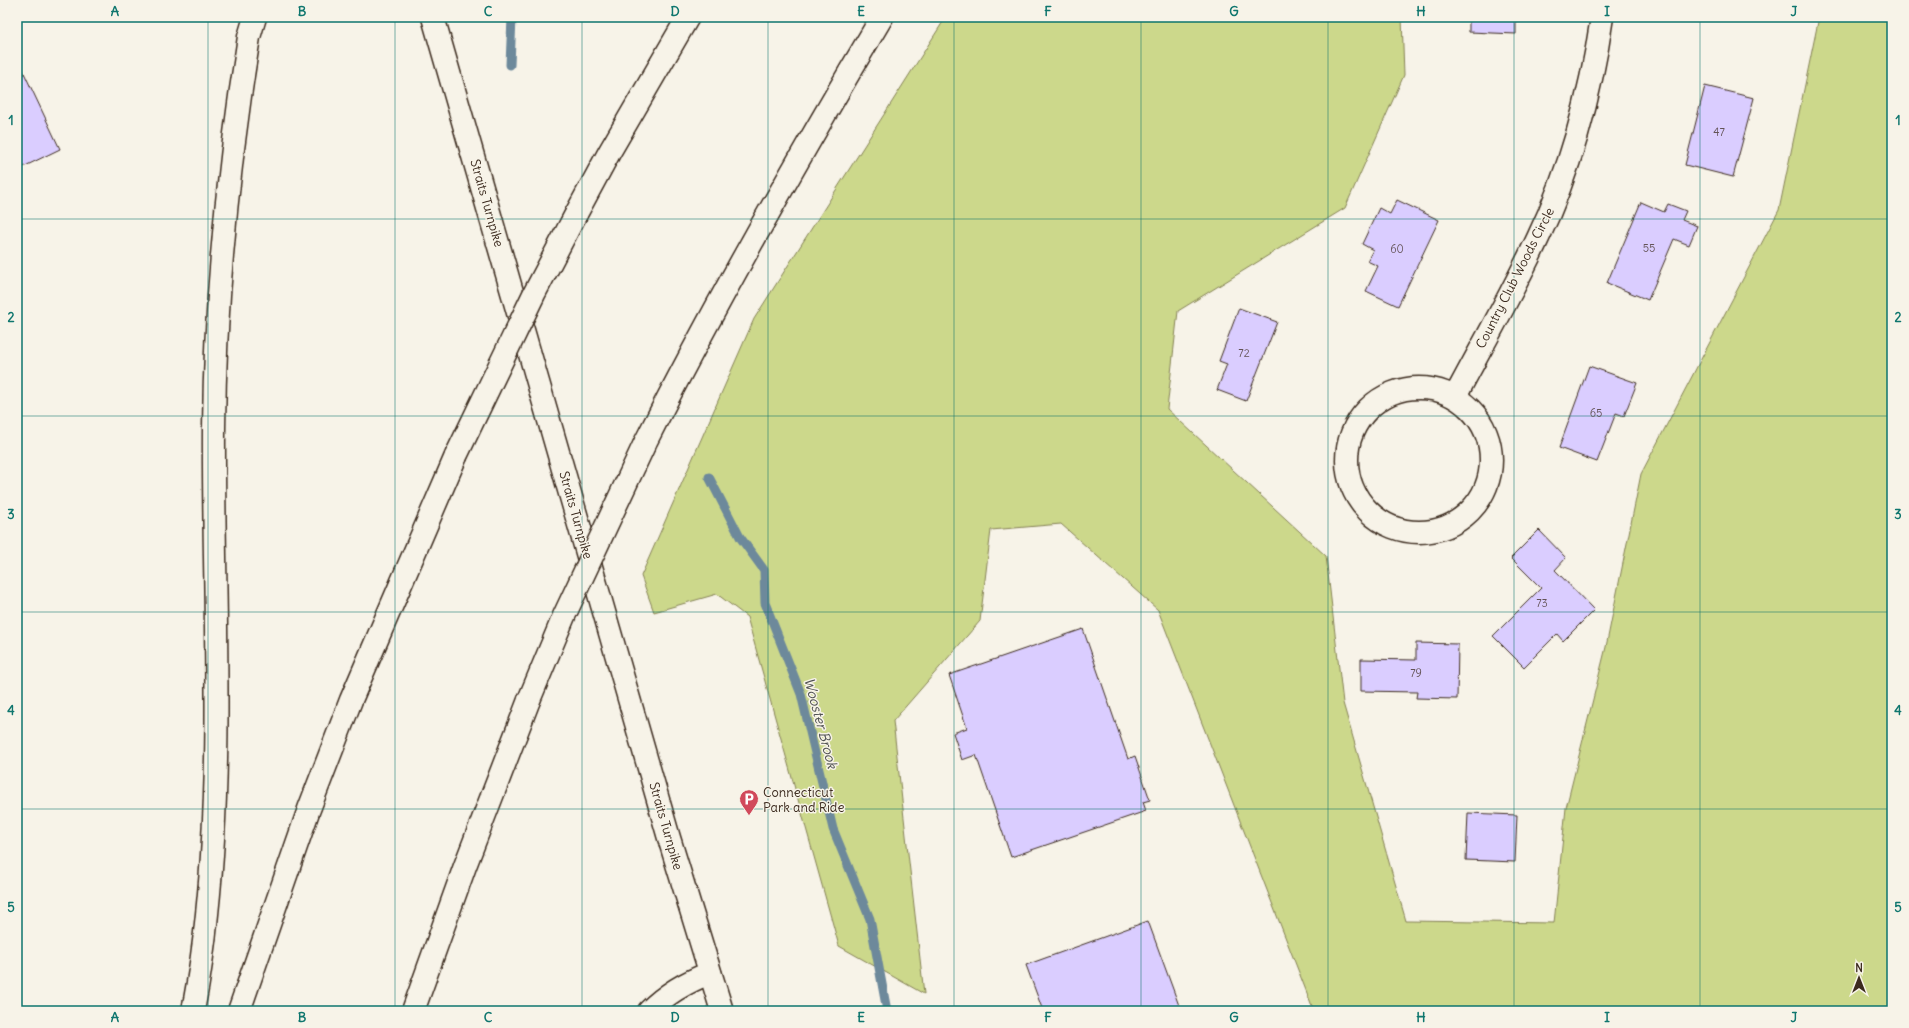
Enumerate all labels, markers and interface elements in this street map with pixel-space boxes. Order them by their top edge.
text: A [111,3,120,20]
text: B [298,3,307,20]
text: C [484,3,493,20]
text: D [670,3,680,20]
text: E [857,3,865,20]
text: F [1044,3,1052,20]
text: G [1229,3,1239,20]
text: H [1416,3,1426,20]
text: I [1604,3,1610,20]
text: J [1791,3,1798,20]
text: 1 [8,112,14,129]
text: 1 [1895,112,1901,129]
house number: 47 [1713,125,1725,139]
street label: Straits Turnpike [466,157,508,249]
street label: Country Club Woods Circle [1472,205,1558,351]
house number: 55 [1643,241,1655,255]
house number: 60 [1390,242,1404,256]
text: 2 [7,309,15,326]
text: 2 [1894,309,1902,326]
house number: 72 [1238,346,1250,360]
house number: 65 [1590,406,1602,420]
street label: Straits Turnpike [555,469,597,561]
text: 3 [7,506,15,523]
text: 3 [1894,506,1902,523]
house number: 73 [1536,596,1548,610]
house number: 79 [1410,666,1422,680]
water label: Wooster Brook [800,676,842,771]
text: 4 [7,702,15,719]
text: 4 [1894,702,1902,719]
street label: Straits Turnpike [645,780,687,872]
place label: Connecticut Park and Ride [763,784,844,816]
parking icon: Connecticut Park and Ride [738,788,760,816]
text: 5 [7,899,15,916]
text: 5 [1894,899,1902,916]
north arrow [1839,958,1879,998]
text: N [1855,961,1863,975]
text: A [111,1009,120,1026]
text: B [298,1009,307,1026]
text: C [484,1009,493,1026]
text: D [670,1009,680,1026]
text: E [857,1009,865,1026]
text: F [1044,1009,1052,1026]
text: G [1229,1009,1239,1026]
text: H [1416,1009,1426,1026]
text: I [1604,1009,1610,1026]
text: J [1791,1009,1798,1026]

